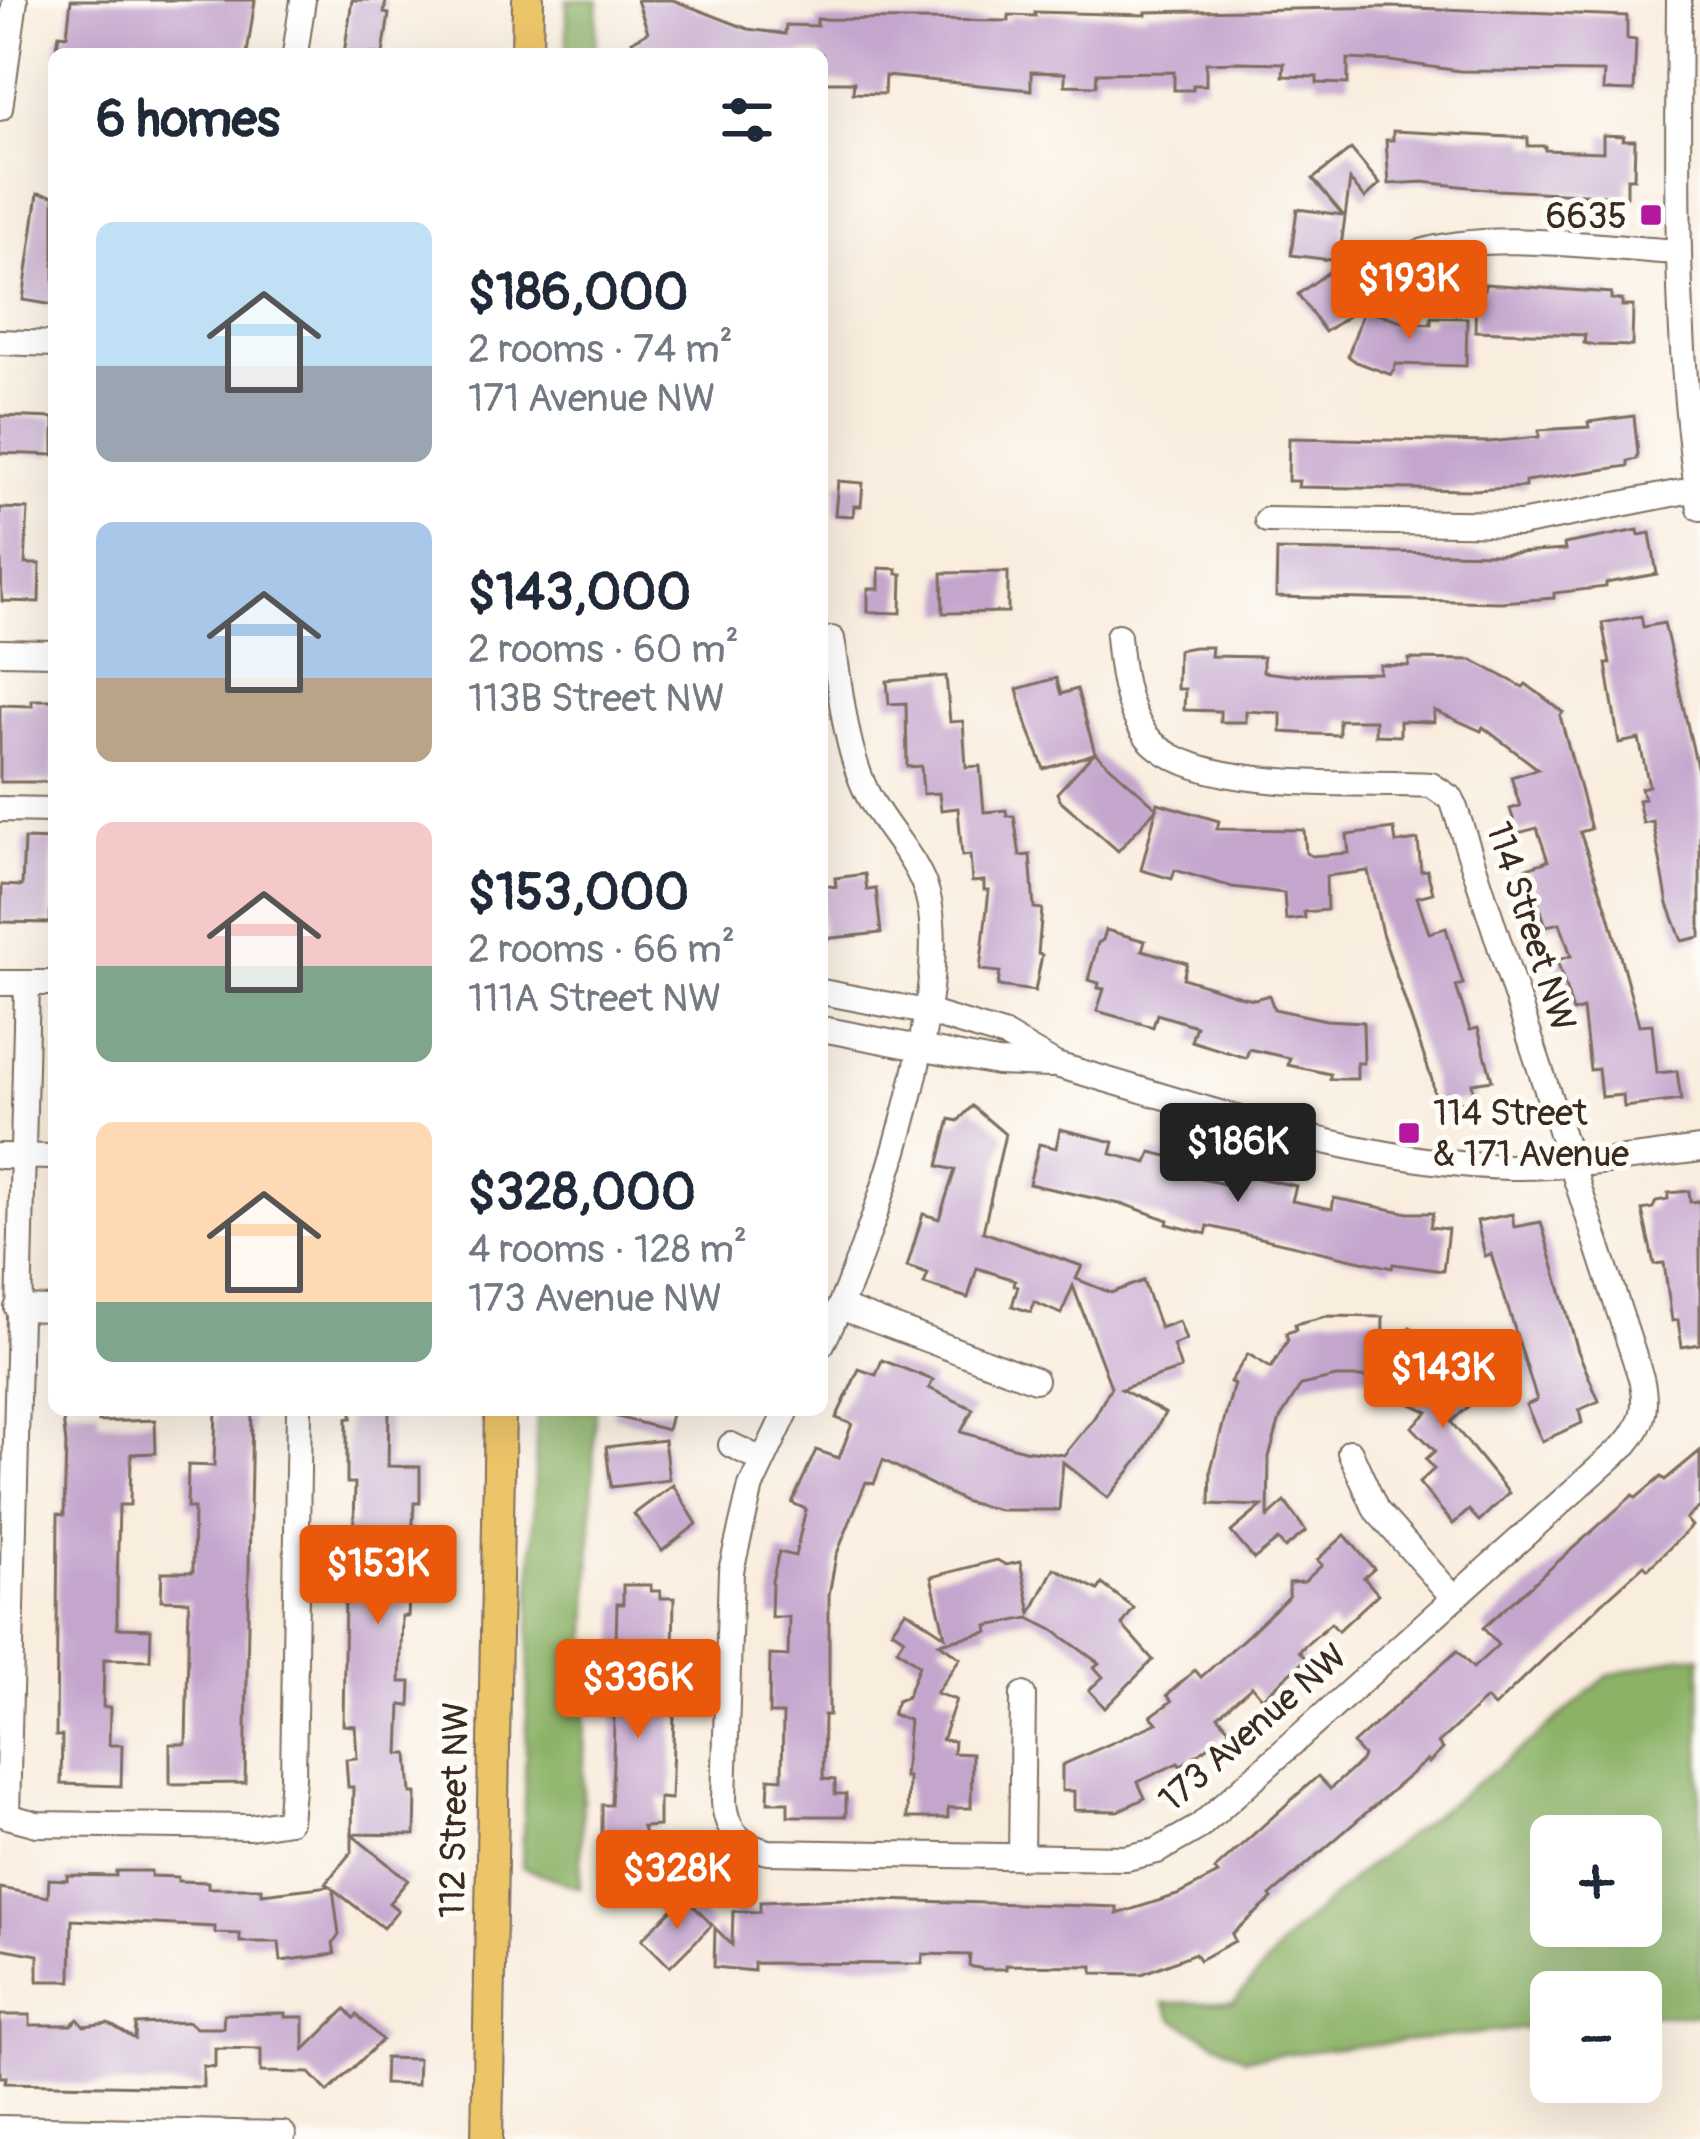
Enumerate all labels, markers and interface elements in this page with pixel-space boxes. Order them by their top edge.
icon: filters [714,87,780,153]
text: 6 homes [96,88,280,152]
place label: 6635 [1545,194,1627,239]
marker: 6635 [1638,202,1664,228]
pin: $193K [1325,240,1493,342]
text: $193K [1358,254,1460,303]
text: $186,000 [468,261,688,325]
icon: home [192,270,336,414]
text: 2 rooms · 74 m² [468,325,733,374]
text: 171 Avenue NW [468,374,716,423]
text: $143,000 [468,561,691,625]
icon: home [192,570,336,714]
text: 2 rooms · 60 m² [468,625,739,674]
text: 113B Street NW [468,674,725,723]
street label: 114 Street NW [1476,816,1586,1037]
text: $153,000 [468,861,689,925]
icon: home [192,870,336,1014]
text: 2 rooms · 66 m² [468,925,735,974]
text: 111A Street NW [468,974,721,1023]
place label: 114 Street & 171 Avenue [1433,1091,1629,1177]
pin: $186K [1154,1103,1322,1205]
text: $186K [1187,1117,1289,1166]
marker: 114 Street & 171 Avenue [1396,1120,1422,1146]
text: $328,000 [468,1161,696,1225]
icon: home [192,1170,336,1314]
text: 4 rooms · 128 m² [468,1225,747,1274]
text: 173 Avenue NW [468,1274,722,1323]
pin: $143K [1359,1329,1527,1431]
text: $143K [1391,1343,1495,1392]
pin: $153K [294,1525,462,1627]
text: $153K [327,1539,429,1588]
street label: 173 Avenue NW [1150,1634,1356,1822]
pin: $336K [554,1639,722,1741]
text: $336K [583,1653,693,1702]
street label: 112 Street NW [430,1701,479,1919]
map controls [1530,1815,1662,2103]
button: + [1530,1815,1662,1947]
pin: $328K [593,1830,761,1932]
text: $328K [623,1844,731,1893]
button: − [1530,1971,1662,2103]

